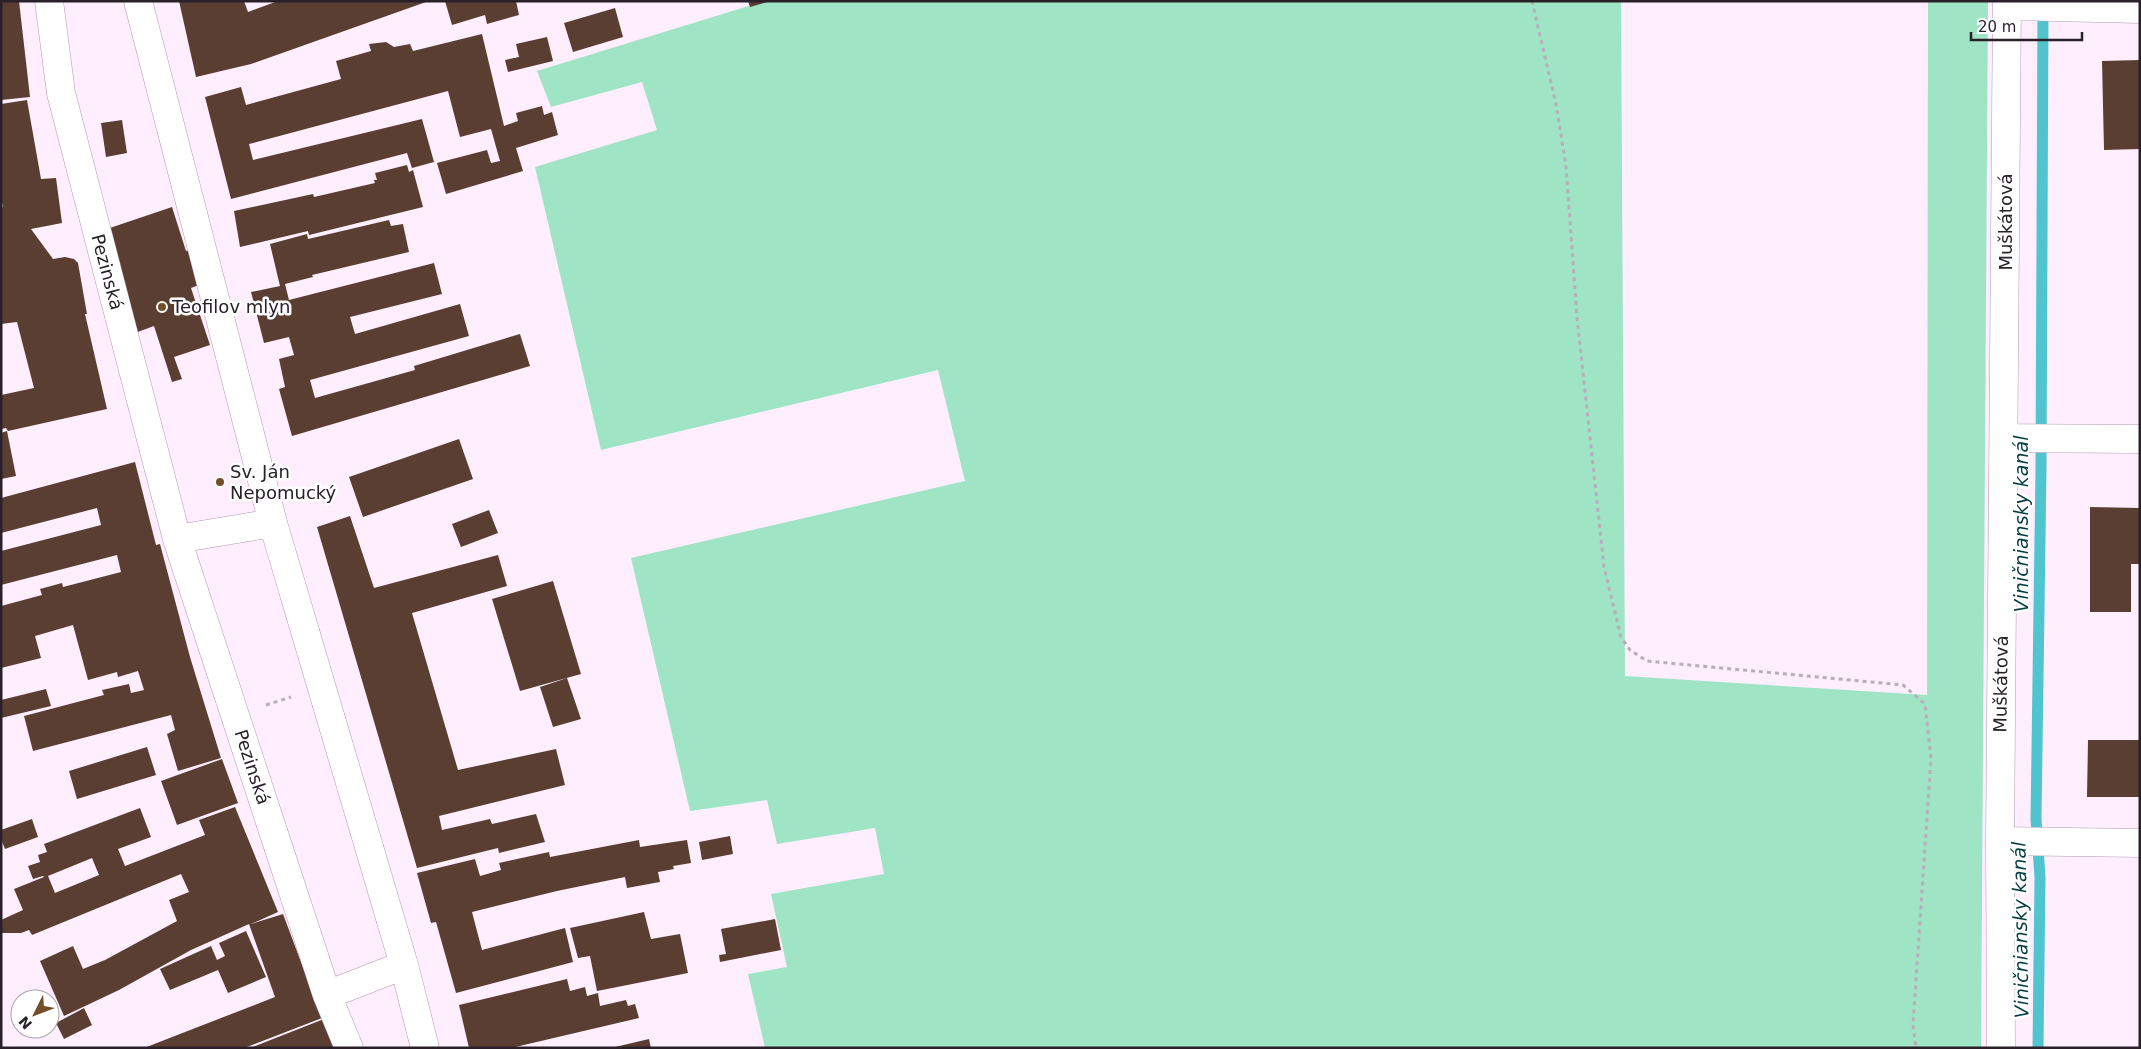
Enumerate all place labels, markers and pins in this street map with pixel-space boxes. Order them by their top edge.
place label: Teofilov mlyn [171,296,290,317]
marker: Teofilov mlyn [156,301,168,313]
place label: Sv. Ján Nepomucký [230,461,337,503]
marker: Sv. Ján Nepomucký [214,476,226,488]

